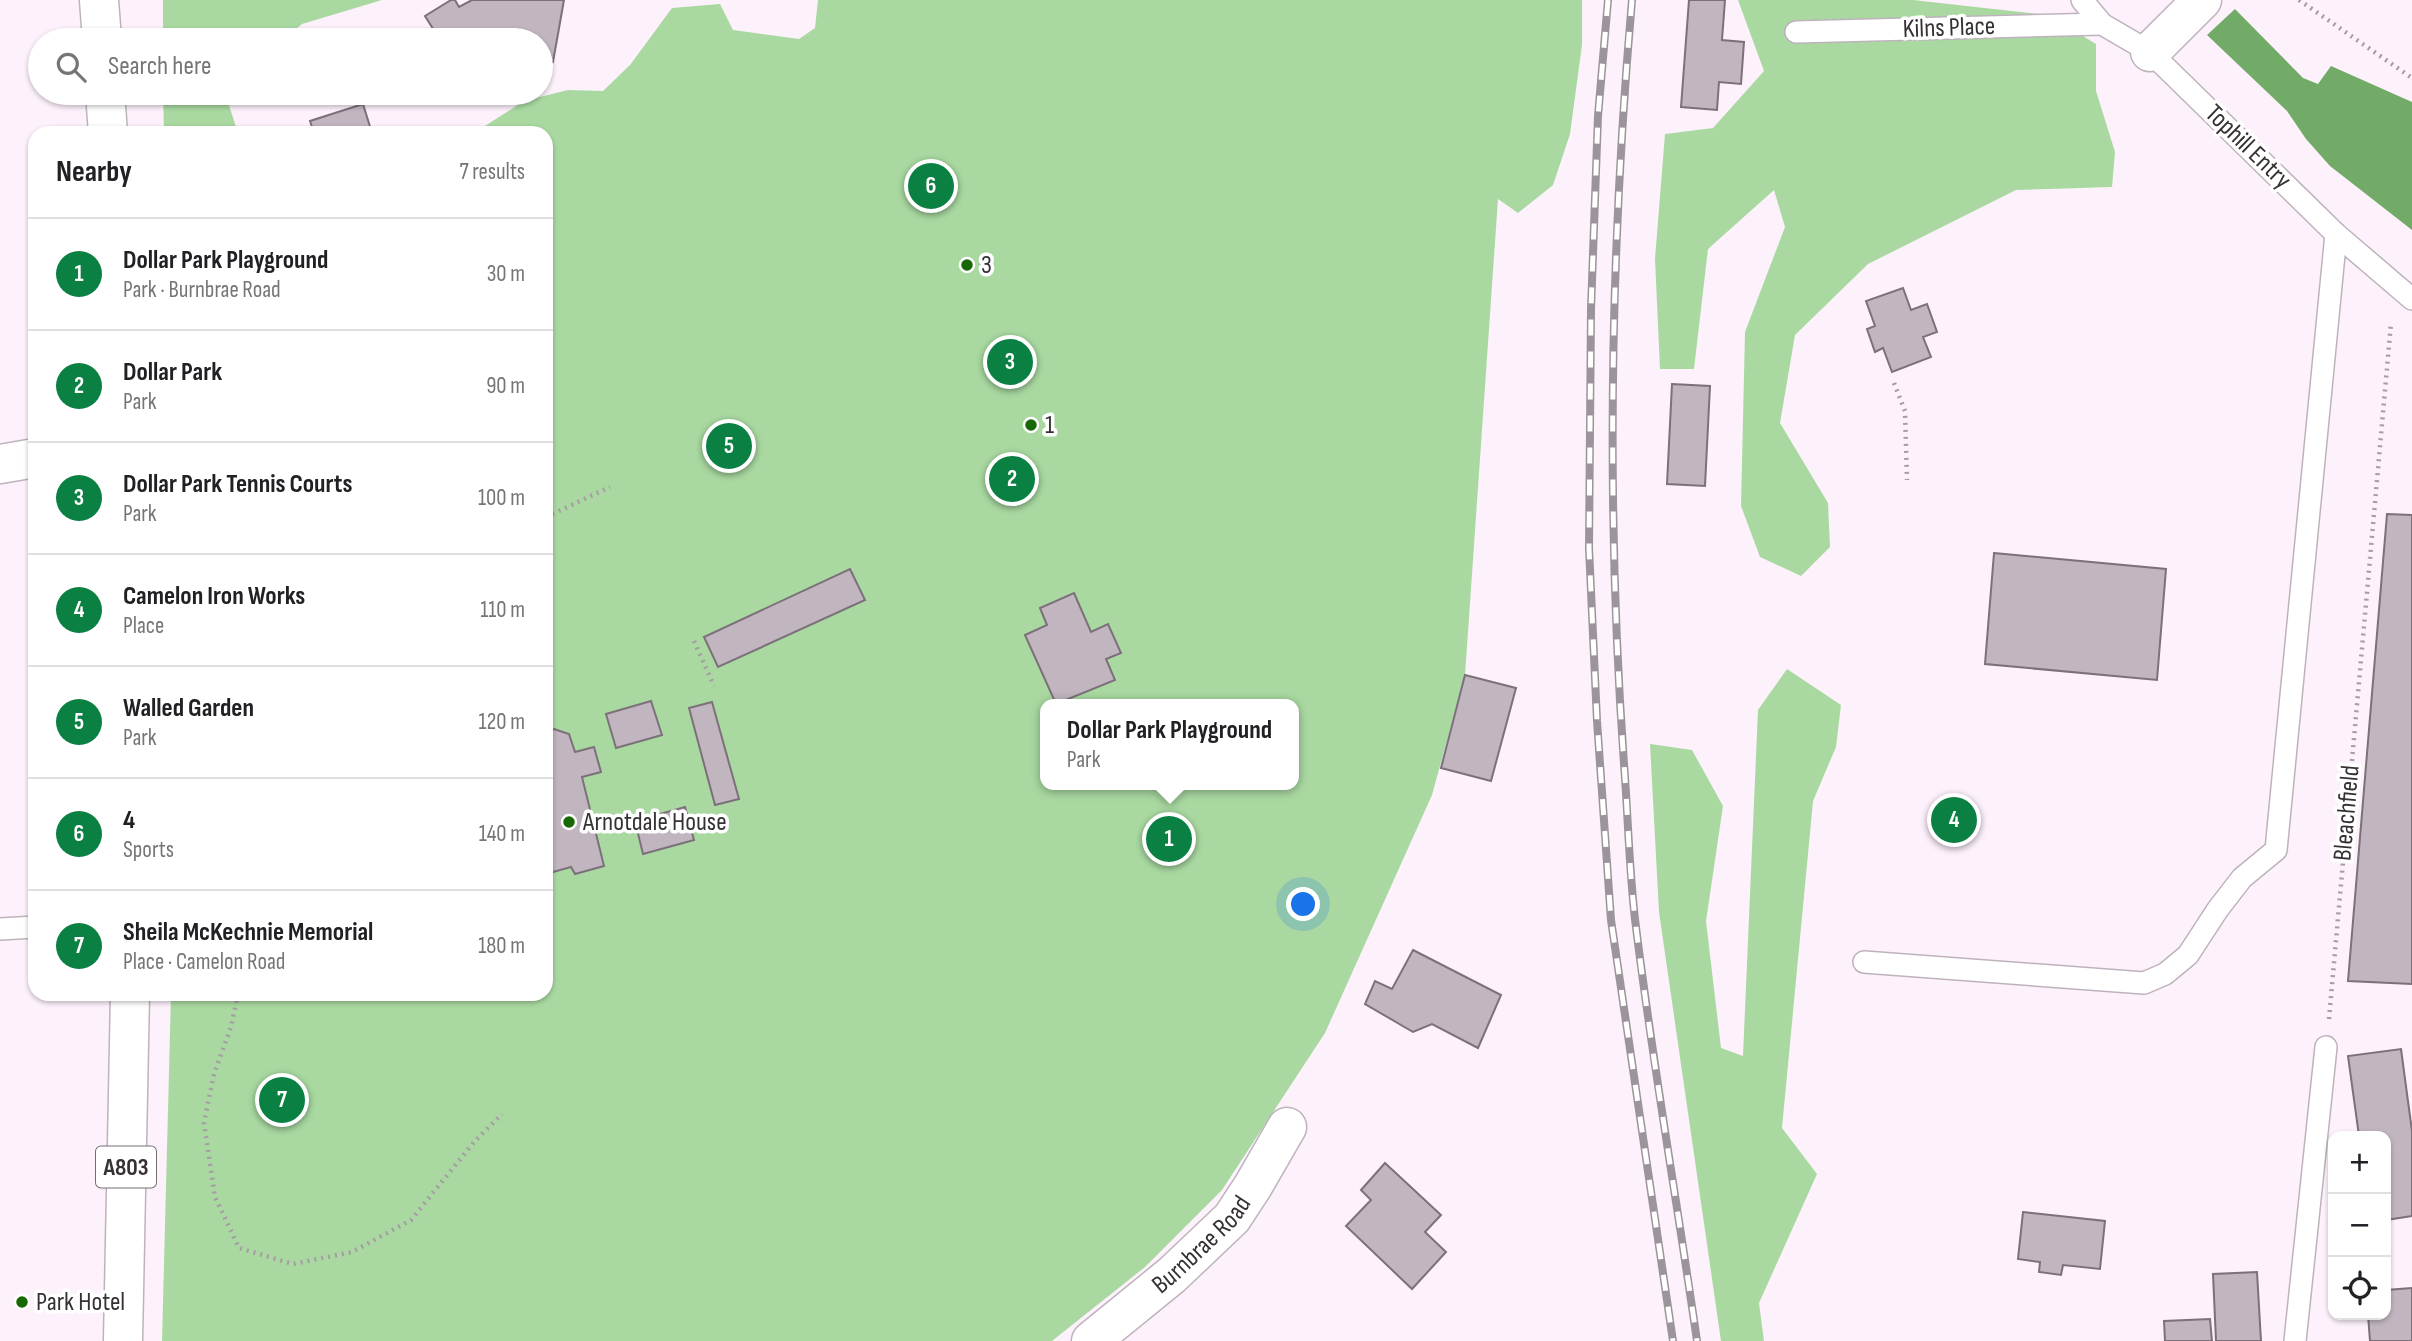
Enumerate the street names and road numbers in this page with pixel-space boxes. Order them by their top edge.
street label: Kilns Place [1902,11,1996,45]
street label: Tophill Entry [2198,98,2298,196]
street label: Bleachfield [2327,764,2367,862]
road number: A803 [96,1147,156,1188]
street label: Burnbrae Road [1146,1190,1258,1300]

